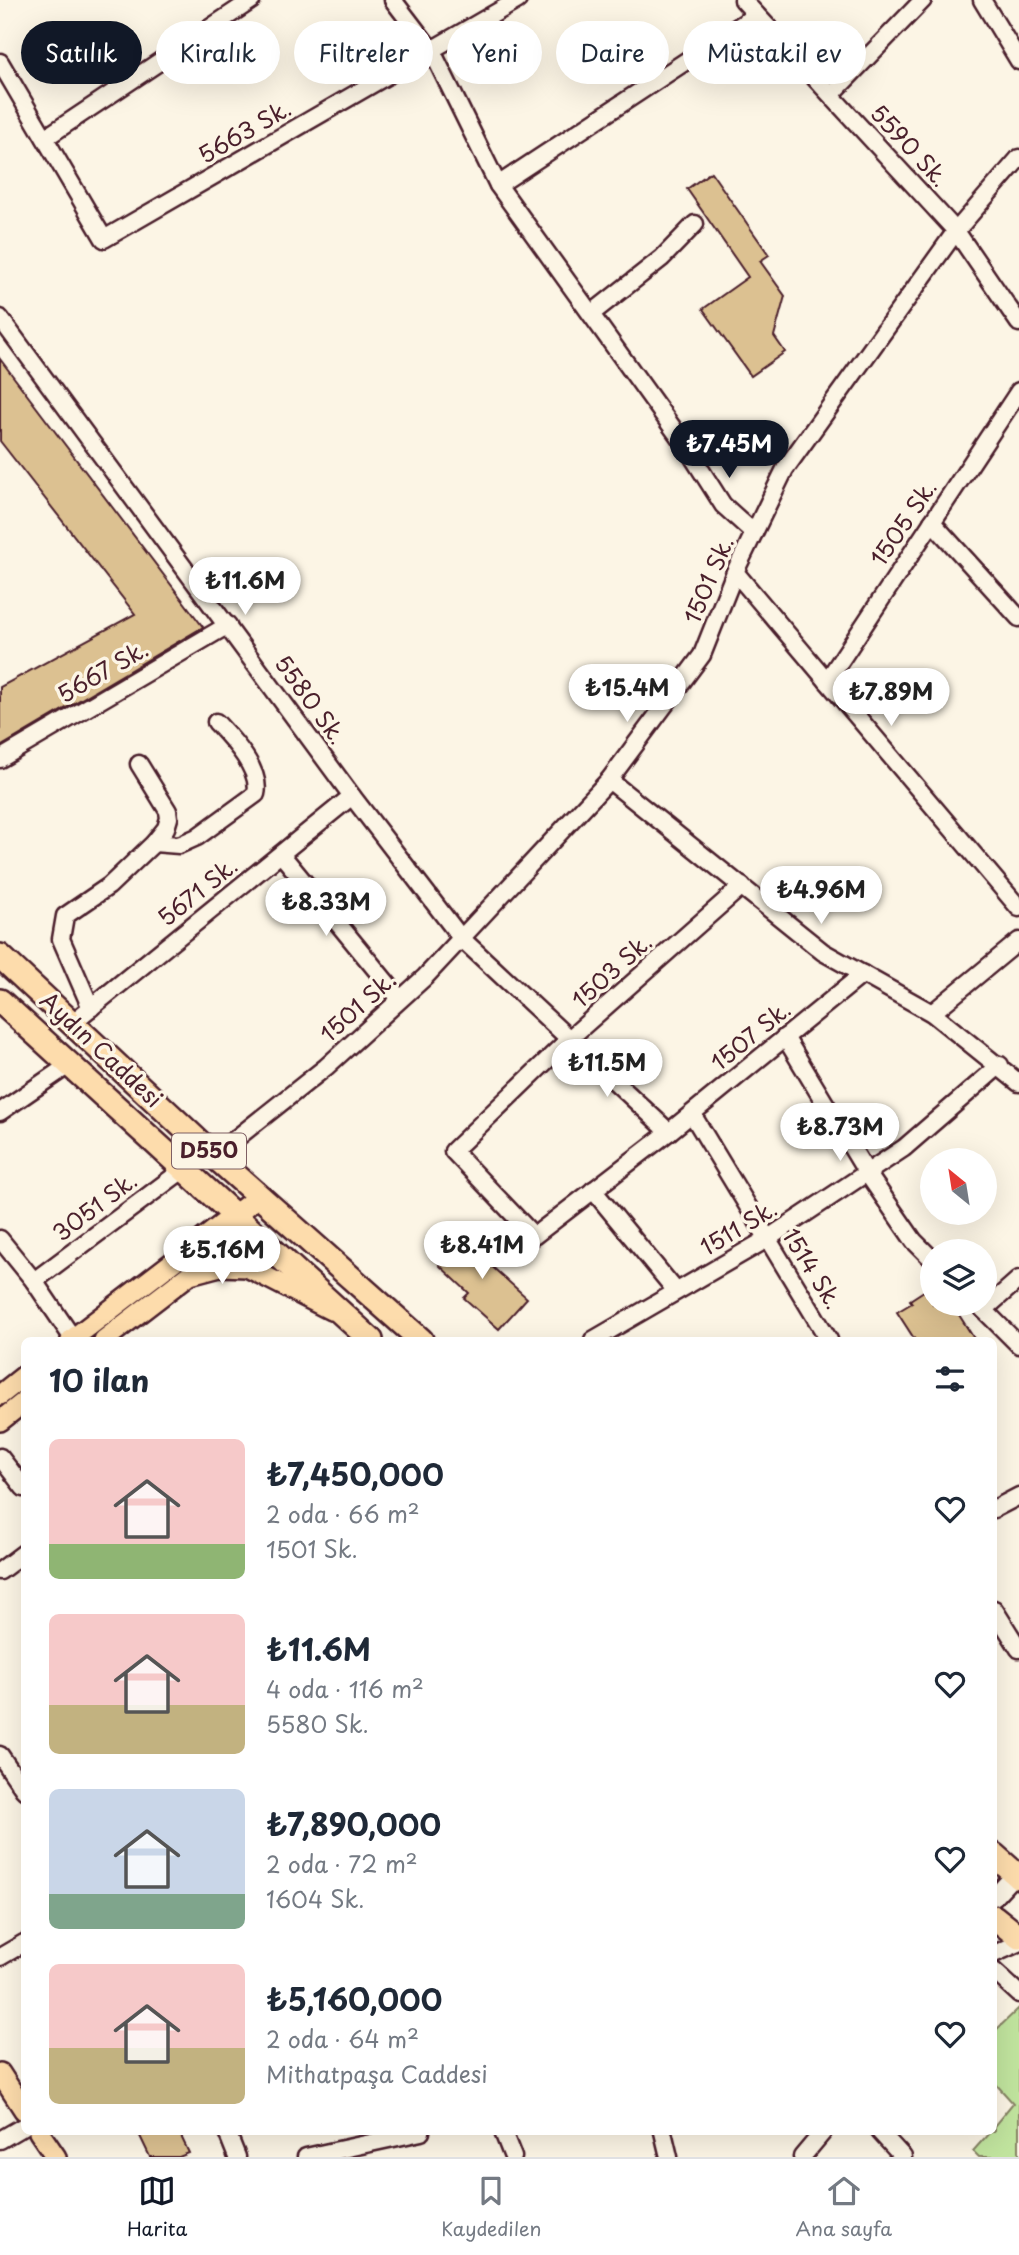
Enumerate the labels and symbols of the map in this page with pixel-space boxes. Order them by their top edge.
street label: 5663 Sk. [191,90,297,171]
street label: 5590 Sk. [863,96,958,194]
pin: ₺7.45M [672,420,786,480]
street label: 1505 Sk. [861,472,945,572]
street label: 1501 Sk. [674,530,742,629]
pin: ₺11.6M [188,558,302,617]
street label: 5667 Sk. [50,631,154,711]
street label: 5580 Sk. [267,647,356,751]
pin: ₺15.4M [570,664,684,724]
pin: ₺7.89M [834,668,948,728]
street label: 5671 Sk. [150,848,244,934]
pin: ₺4.96M [764,866,878,926]
pin: ₺8.33M [269,878,383,938]
street label: 1503 Sk. [563,924,659,1016]
street label: 1501 Sk. [311,962,403,1050]
street label: Aydın Caddesi [33,983,171,1115]
street label: 1507 Sk. [702,991,798,1078]
pin: ₺11.5M [550,1040,664,1099]
pin: ₺8.73M [783,1104,897,1163]
road number: D550 [172,1134,246,1168]
north arrow [920,1148,998,1225]
street label: 3051 Sk. [44,1162,144,1249]
street label: 1511 Sk. [693,1190,783,1263]
street label: 1514 Sk. [775,1221,852,1315]
pin: ₺8.41M [425,1222,539,1281]
pin: ₺5.16M [165,1226,279,1286]

